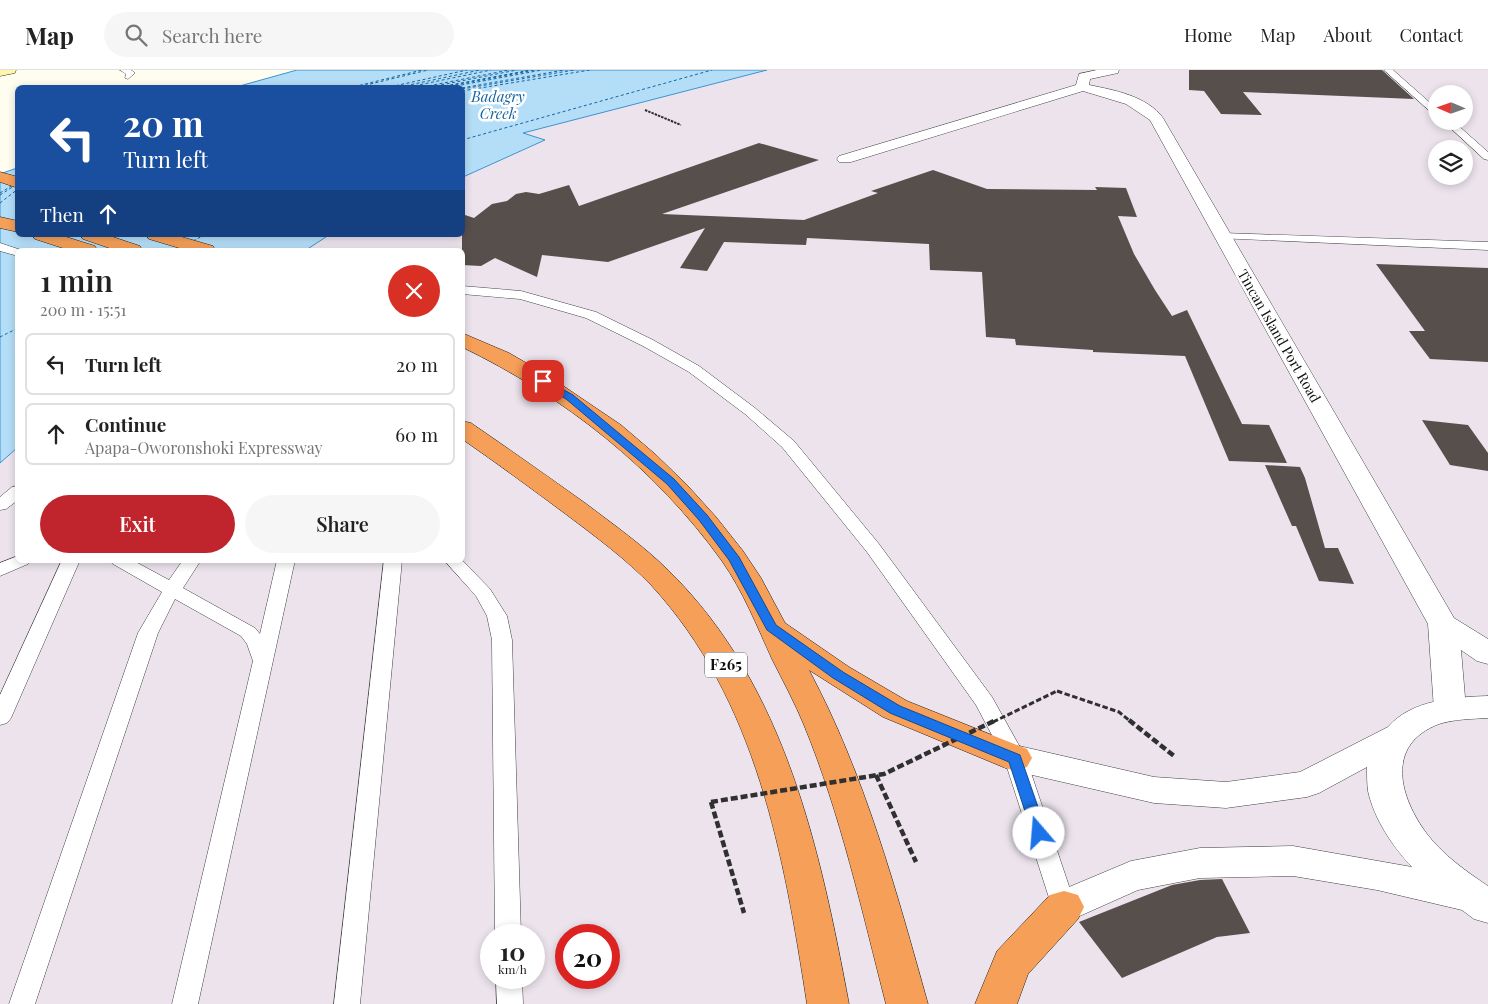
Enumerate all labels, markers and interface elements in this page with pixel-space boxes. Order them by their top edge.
search box [104,12,454,57]
text: Map [25,19,74,51]
icon: search [122,21,150,49]
text: Search here [162,22,262,48]
text: Home [1184,23,1232,47]
text: Map [1260,23,1295,47]
text: About [1323,23,1372,47]
text: Contact [1400,23,1463,47]
north arrow [1428,85,1472,130]
map controls [1428,85,1473,185]
water label: Badagry Creek [470,86,525,123]
text: 20 m [123,99,204,146]
icon: left [40,105,105,170]
button: layers [1428,140,1473,185]
text: Turn left [123,144,208,174]
icon: ahead [94,200,122,228]
text: Then [40,201,84,227]
text: 1 min [40,260,113,300]
button: close [388,265,440,317]
street label: Tincan Island Port Road [1234,266,1325,406]
text: 200 m · 15:51 [40,299,126,320]
icon: left [42,350,70,378]
text: Turn left [85,351,162,377]
text: 20 m [396,351,438,377]
pin [522,360,564,402]
icon: arrive [529,367,557,395]
text: Continue [85,411,166,437]
icon: ahead [42,420,70,448]
text: 60 m [395,421,438,447]
text: Apapa-Oworonshoki Expressway [85,437,323,458]
button: Exit [40,495,235,553]
button: Share [245,495,440,553]
road number: F265 [705,652,747,678]
position arrow [1012,806,1064,858]
speed limit sign: 20 [555,924,620,989]
text: 10 [500,934,525,967]
text: km/h [498,961,527,977]

